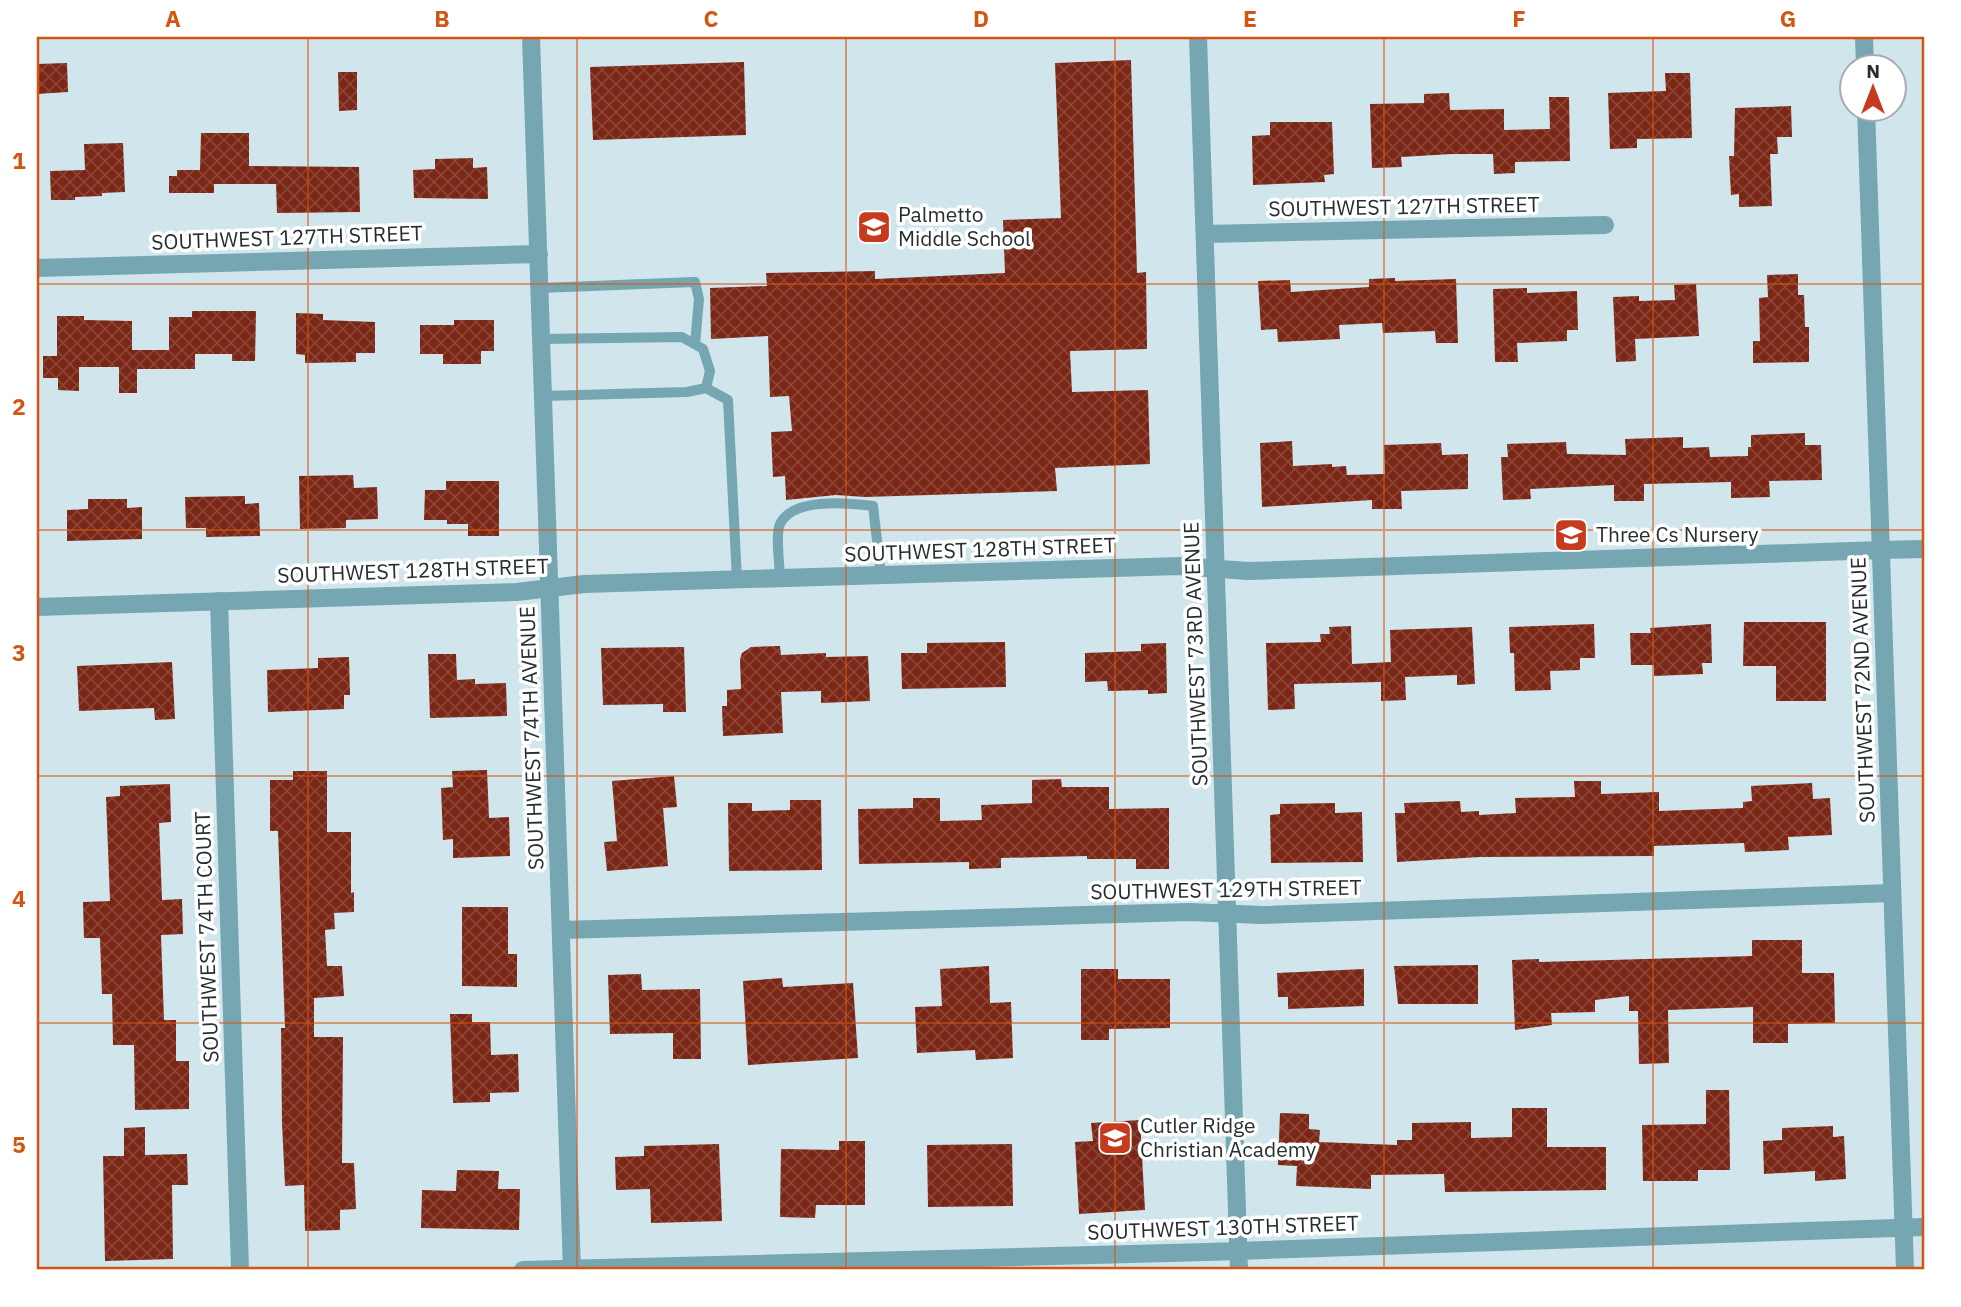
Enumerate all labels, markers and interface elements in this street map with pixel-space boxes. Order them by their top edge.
text: A [165,3,181,33]
text: B [434,3,450,33]
text: C [704,3,719,33]
text: D [973,3,989,33]
text: E [1243,3,1257,33]
text: F [1512,3,1526,33]
text: G [1780,3,1796,33]
north arrow [1839,52,1909,122]
text: N [1866,59,1880,83]
text: 1 [12,145,26,175]
street label: SOUTHWEST 127TH STREET [1268,190,1540,222]
place label: Palmetto Middle School [898,200,1031,252]
school or university icon: Palmetto Middle School [855,208,893,246]
street label: SOUTHWEST 127TH STREET [151,218,423,256]
text: 2 [12,391,26,421]
school or university icon: Three Cs Nursery [1552,516,1590,554]
place label: Three Cs Nursery [1596,520,1759,548]
street label: SOUTHWEST 73RD AVENUE [1176,521,1214,787]
street label: SOUTHWEST 128TH STREET [844,530,1116,568]
street label: SOUTHWEST 128TH STREET [277,551,549,589]
street label: SOUTHWEST 72ND AVENUE [1843,557,1881,823]
street label: SOUTHWEST 74TH AVENUE [512,606,550,870]
text: 3 [12,637,26,667]
street label: SOUTHWEST 74TH COURT [188,811,224,1063]
street label: SOUTHWEST 129TH STREET [1090,873,1362,905]
text: 4 [12,883,26,913]
place label: Cutler Ridge Christian Academy [1140,1111,1317,1163]
school or university icon: Cutler Ridge Christian Academy [1096,1119,1134,1157]
text: 5 [12,1129,26,1159]
street label: SOUTHWEST 130TH STREET [1087,1208,1359,1246]

